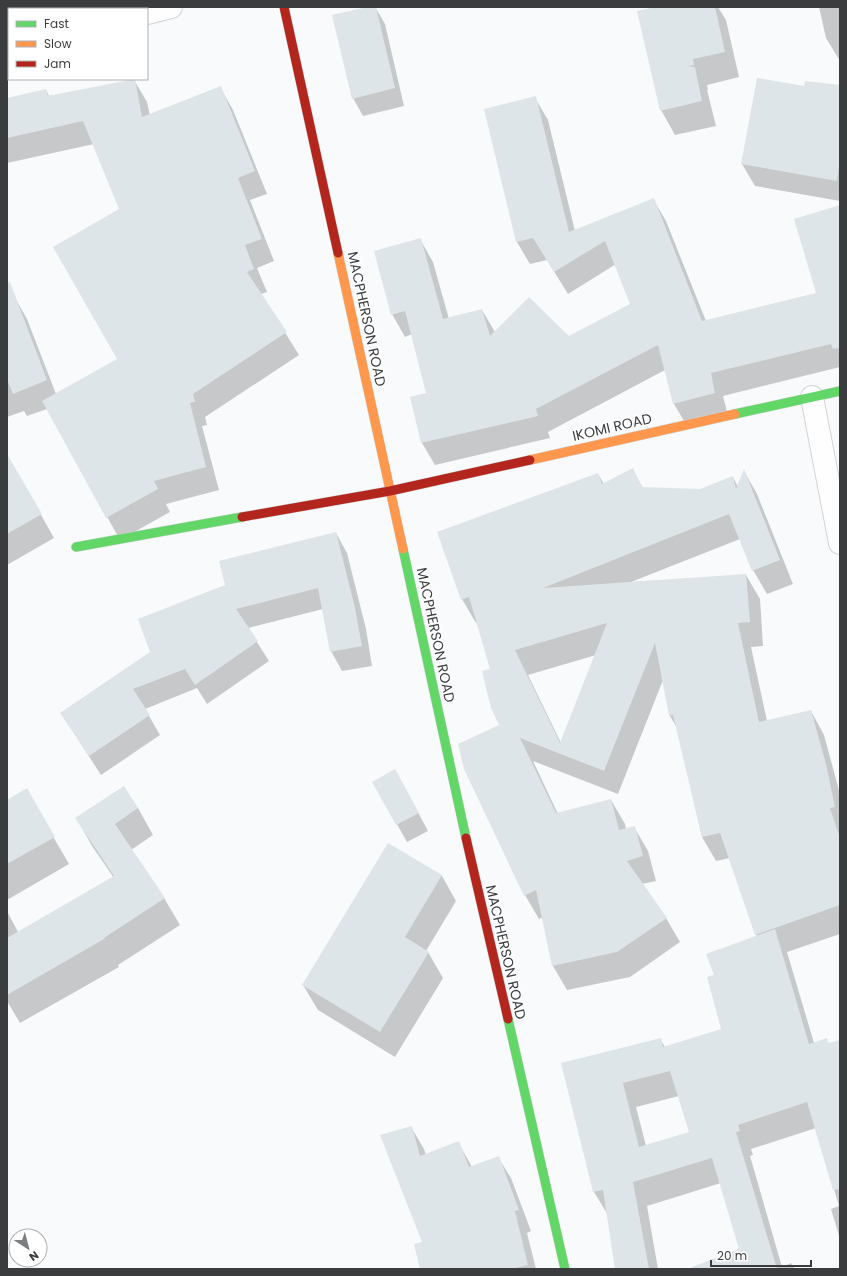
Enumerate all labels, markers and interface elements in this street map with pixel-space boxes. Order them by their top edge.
legend [8,8,148,80]
text: Fast [44,15,69,32]
text: Slow [44,35,72,52]
text: Jam [44,55,71,72]
street label: MACPHERSON ROAD [343,250,391,388]
street label: IKOMI ROAD [570,408,654,446]
street label: MACPHERSON ROAD [412,566,460,704]
street label: MACPHERSON ROAD [481,883,531,1021]
north arrow [8,1228,48,1268]
scale bar [711,1242,811,1268]
text: N [26,1247,42,1265]
text: 20 m [717,1247,747,1264]

